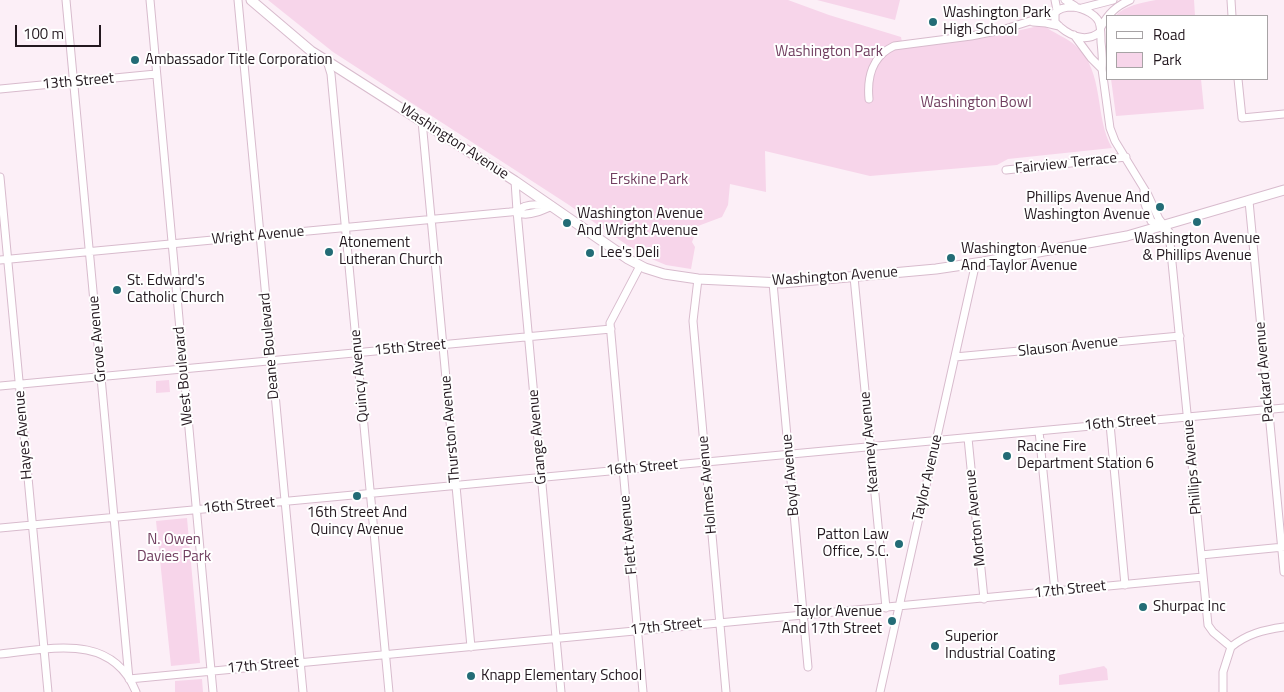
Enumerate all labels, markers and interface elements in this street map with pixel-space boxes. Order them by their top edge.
place label: Washington Park High School [943,4,1051,39]
scale bar [18,15,104,47]
legend [1106,15,1269,80]
marker: Washington Park High School [927,16,939,28]
text: 100 m [23,22,64,45]
text: Road [1153,23,1185,46]
park label: Washington Park [775,43,883,61]
text: Park [1153,48,1182,71]
place label: Ambassador Title Corporation [145,51,333,69]
marker: Ambassador Title Corporation [129,54,141,66]
street label: 13th Street [41,70,115,94]
park label: Washington Bowl [920,94,1032,112]
street label: Washington Avenue [396,100,512,184]
street label: Fairview Terrace [1014,150,1118,178]
park label: Erskine Park [610,171,688,189]
place label: Phillips Avenue And Washington Avenue [1024,189,1150,224]
marker: Phillips Avenue And Washington Avenue [1154,201,1166,213]
place label: Washington Avenue And Wright Avenue [577,205,703,240]
marker: Washington Avenue & Phillips Avenue [1191,216,1203,228]
marker: Washington Avenue And Wright Avenue [561,217,573,229]
street label: Wright Avenue [211,223,305,249]
place label: Washington Avenue & Phillips Avenue [1134,230,1260,265]
place label: Atonement Lutheran Church [339,234,443,269]
place label: Washington Avenue And Taylor Avenue [961,240,1087,275]
place label: Lee's Deli [600,244,659,262]
marker: Atonement Lutheran Church [323,246,335,258]
marker: Lee's Deli [584,247,596,259]
marker: Washington Avenue And Taylor Avenue [945,252,957,264]
street label: Washington Avenue [771,264,899,290]
place label: St. Edward's Catholic Church [127,272,224,307]
marker: St. Edward's Catholic Church [111,284,123,296]
street label: Deane Boulevard [256,292,284,400]
street label: Grove Avenue [85,295,111,383]
street label: Packard Avenue [1252,321,1278,423]
street label: West Boulevard [171,326,197,426]
street label: Quincy Avenue [347,329,373,423]
street label: Slauson Avenue [1017,333,1119,361]
street label: 15th Street [373,336,447,360]
street label: Thurston Avenue [437,375,465,483]
street label: Grange Avenue [525,389,551,485]
street label: Hayes Avenue [11,390,37,480]
street label: Kearney Avenue [857,391,883,493]
street label: 16th Street [1083,411,1157,435]
street label: Phillips Avenue [1180,419,1206,515]
street label: Boyd Avenue [778,433,804,517]
street label: Taylor Avenue [909,433,947,523]
street label: Holmes Avenue [695,435,721,535]
place label: Racine Fire Department Station 6 [1017,438,1154,473]
marker: Racine Fire Department Station 6 [1001,450,1013,462]
street label: 16th Street [605,456,679,480]
street label: Morton Avenue [962,469,990,567]
marker: 16th Street And Quincy Avenue [351,490,363,502]
street label: 16th Street [202,494,276,518]
street label: Flett Avenue [617,495,641,575]
place label: 16th Street And Quincy Avenue [307,504,407,539]
place label: Patton Law Office, S.C. [817,526,889,561]
park label: N. Owen Davies Park [137,531,211,566]
marker: Patton Law Office, S.C. [893,538,905,550]
street label: 17th Street [1033,577,1107,603]
place label: Shurpac Inc [1153,598,1226,616]
marker: Shurpac Inc [1137,601,1149,613]
place label: Taylor Avenue And 17th Street [782,603,882,638]
street label: 17th Street [629,614,703,640]
marker: Taylor Avenue And 17th Street [886,615,898,627]
place label: Superior Industrial Coating [945,628,1055,663]
marker: Superior Industrial Coating [929,640,941,652]
street label: 17th Street [226,654,300,678]
place label: Knapp Elementary School [481,667,642,685]
marker: Knapp Elementary School [465,670,477,682]

